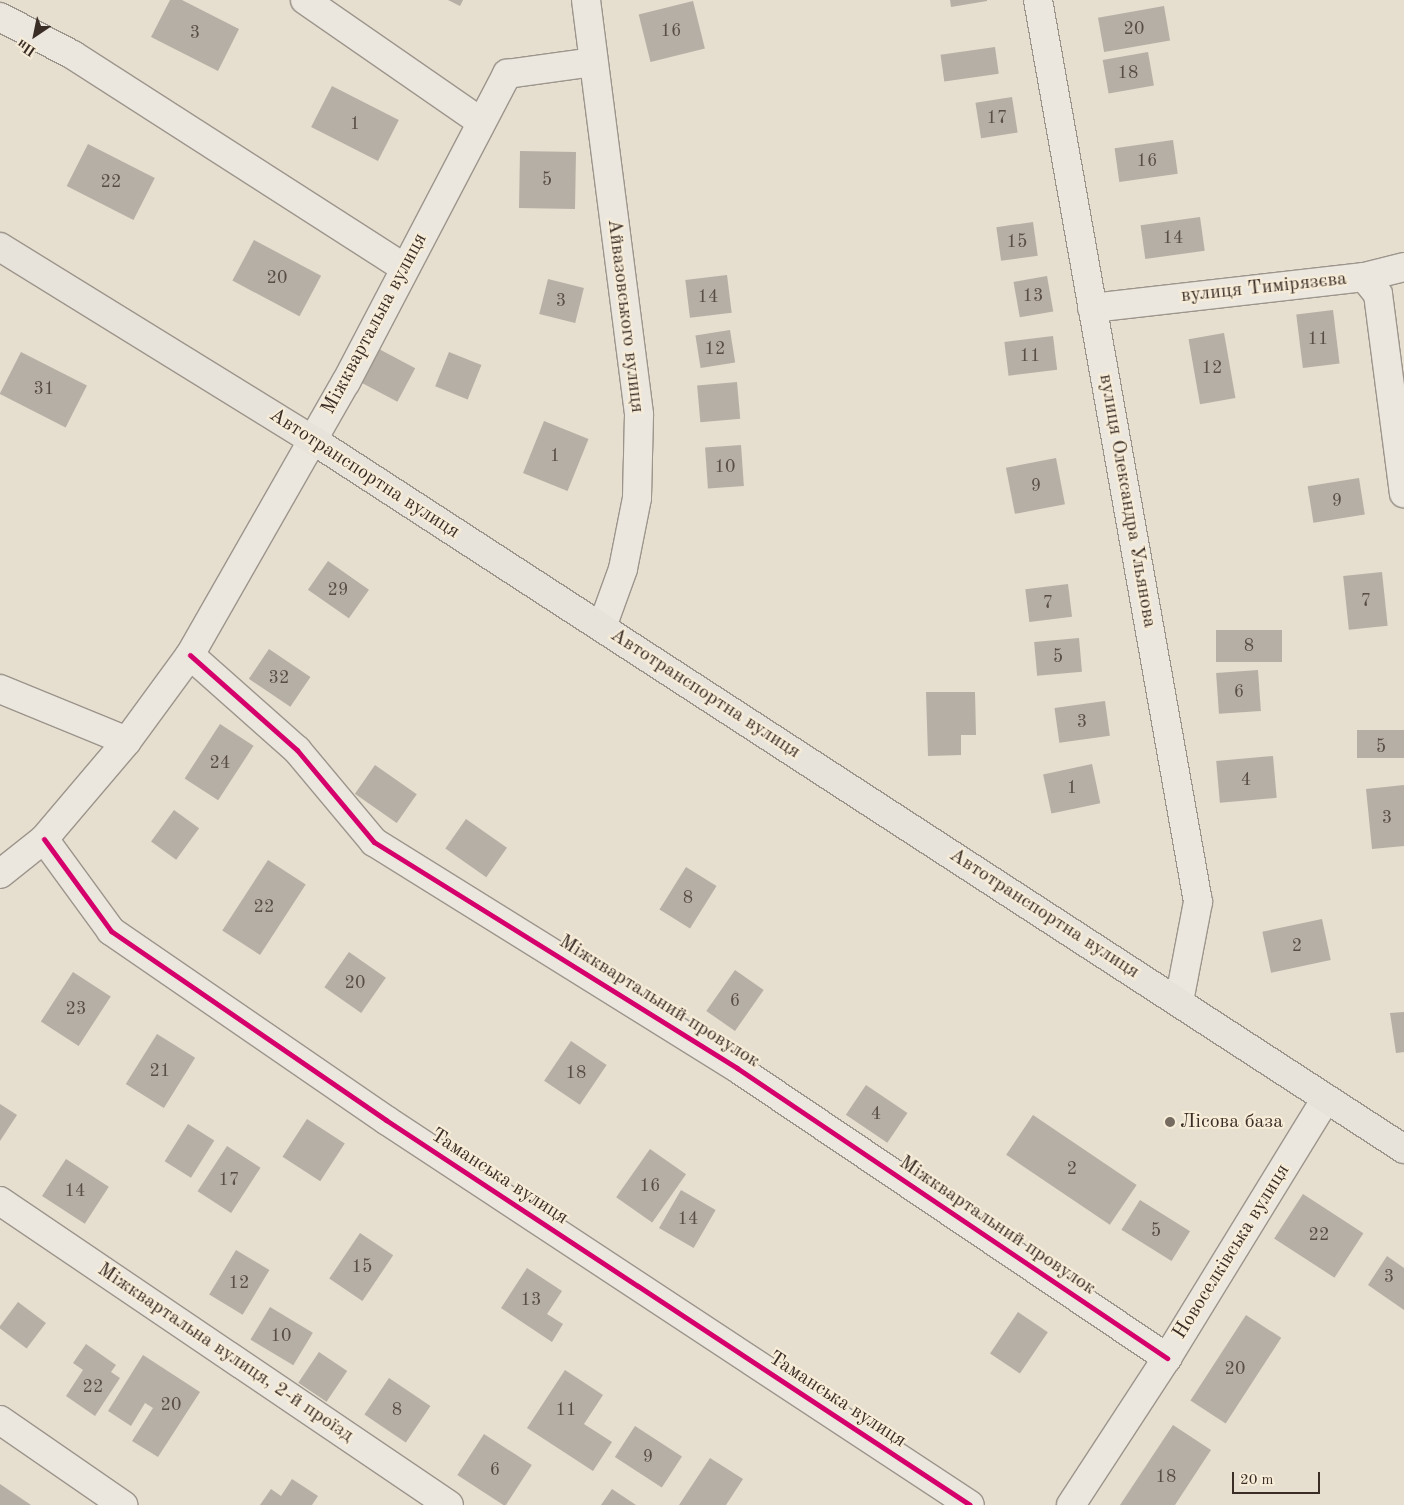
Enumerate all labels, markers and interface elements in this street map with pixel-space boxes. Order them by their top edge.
north arrow [10,10,60,60]
house number: 20 [1124,18,1144,40]
house number: 16 [661,20,681,42]
house number: 3 [190,22,200,44]
text: Пн [15,36,39,59]
house number: 18 [1118,62,1138,84]
house number: 17 [987,107,1007,129]
house number: 1 [350,113,360,135]
house number: 16 [1137,150,1157,172]
house number: 5 [542,169,552,191]
house number: 22 [101,171,121,193]
street label: Айвазовського вулиця [601,218,649,414]
house number: 14 [1163,227,1183,249]
street label: Міжквартальна вулиця [317,229,433,419]
house number: 15 [1007,231,1027,253]
house number: 20 [267,267,287,289]
street label: вулиця Тимірязєва [1180,267,1348,309]
house number: 13 [1023,285,1043,307]
house number: 14 [698,286,718,308]
house number: 3 [556,290,566,312]
house number: 11 [1308,328,1328,350]
house number: 12 [705,338,725,360]
house number: 11 [1020,345,1040,367]
house number: 12 [1202,357,1222,379]
street label: вулиця Олександра Ульянова [1093,372,1161,630]
house number: 31 [34,378,54,400]
street label: Автотранспортна вулиця [264,403,464,545]
house number: 1 [550,445,560,467]
house number: 10 [715,456,735,478]
house number: 9 [1031,475,1041,497]
house number: 9 [1332,490,1342,512]
house number: 29 [328,579,348,601]
house number: 7 [1361,590,1371,612]
house number: 7 [1043,592,1053,614]
street label: Автотранспортна вулиця [605,623,805,765]
house number: 8 [1244,635,1254,657]
house number: 5 [1053,646,1063,668]
house number: 32 [269,667,289,689]
house number: 6 [1234,681,1244,703]
house number: 3 [1077,711,1087,733]
house number: 5 [1376,736,1386,758]
house number: 24 [210,752,230,774]
house number: 4 [1241,769,1251,791]
house number: 1 [1067,777,1077,799]
house number: 3 [1382,807,1392,829]
street label: Автотранспортна вулиця [944,843,1144,985]
house number: 8 [683,887,693,909]
house number: 22 [254,896,274,918]
street label: Міжквартальний провулок [554,930,764,1074]
house number: 2 [1292,935,1302,957]
house number: 20 [345,972,365,994]
house number: 6 [730,990,740,1012]
house number: 23 [66,998,86,1020]
house number: 21 [150,1060,170,1082]
house number: 18 [566,1062,586,1084]
house number: 4 [871,1103,881,1125]
place label: Лісова база [1180,1110,1283,1134]
marker: Лісова база [1164,1116,1176,1128]
street label: Таманська вулиця [426,1124,572,1230]
street label: Міжквартальний провулок [894,1151,1100,1301]
house number: 2 [1067,1158,1077,1180]
street label: Новоселківська вулиця [1168,1160,1296,1344]
house number: 17 [219,1169,239,1191]
house number: 16 [640,1175,660,1197]
house number: 14 [65,1180,85,1202]
house number: 14 [678,1208,698,1230]
house number: 5 [1151,1220,1161,1242]
house number: 22 [1309,1224,1329,1246]
house number: 15 [352,1256,372,1278]
street label: Міжквартальна вулиця, 2-й проїзд [92,1258,358,1448]
house number: 3 [1384,1266,1394,1288]
house number: 12 [229,1272,249,1294]
house number: 13 [521,1289,541,1311]
house number: 10 [271,1325,291,1347]
street label: Таманська вулиця [764,1347,910,1453]
house number: 20 [1225,1358,1245,1380]
house number: 22 [83,1376,103,1398]
house number: 20 [161,1394,181,1416]
house number: 8 [392,1399,402,1421]
house number: 11 [556,1399,576,1421]
house number: 9 [643,1446,653,1468]
house number: 6 [490,1459,500,1481]
scale bar [1234,1462,1322,1494]
house number: 18 [1156,1466,1176,1488]
text: 20 m [1240,1473,1274,1488]

